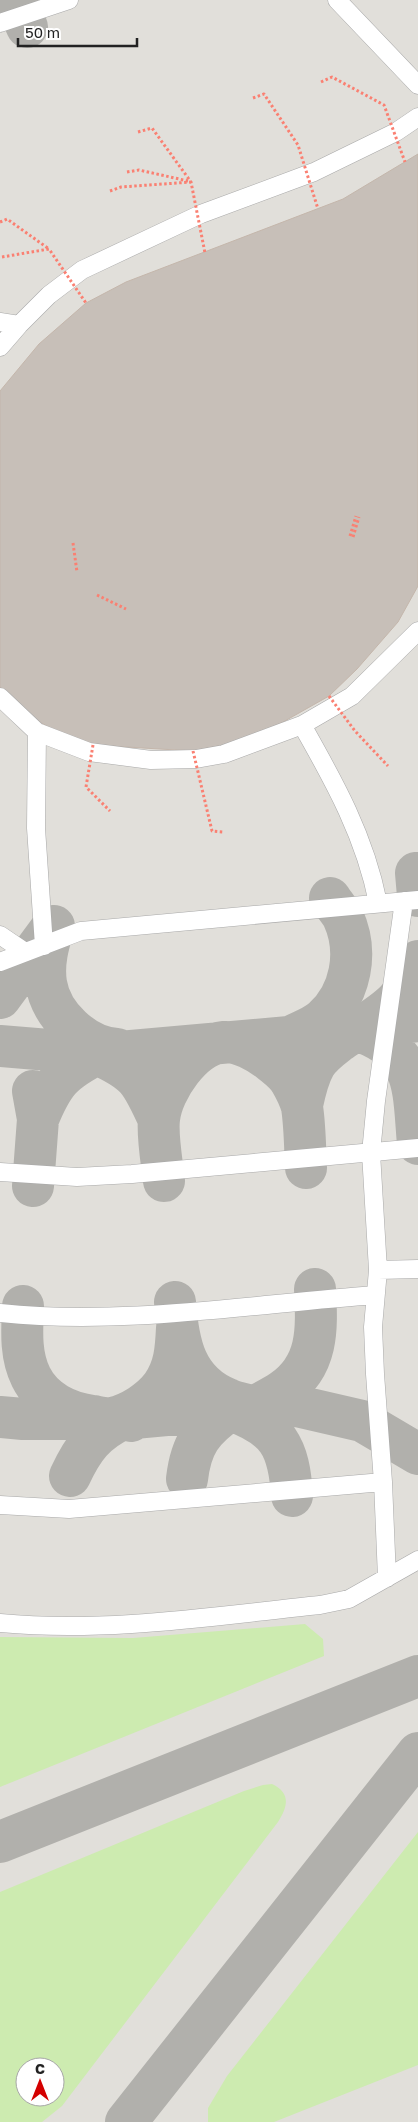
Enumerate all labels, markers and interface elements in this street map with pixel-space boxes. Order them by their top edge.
scale bar [18,15,136,47]
text: 50 m [25,23,60,41]
north arrow [15,2057,65,2107]
text: С [35,2060,45,2077]

